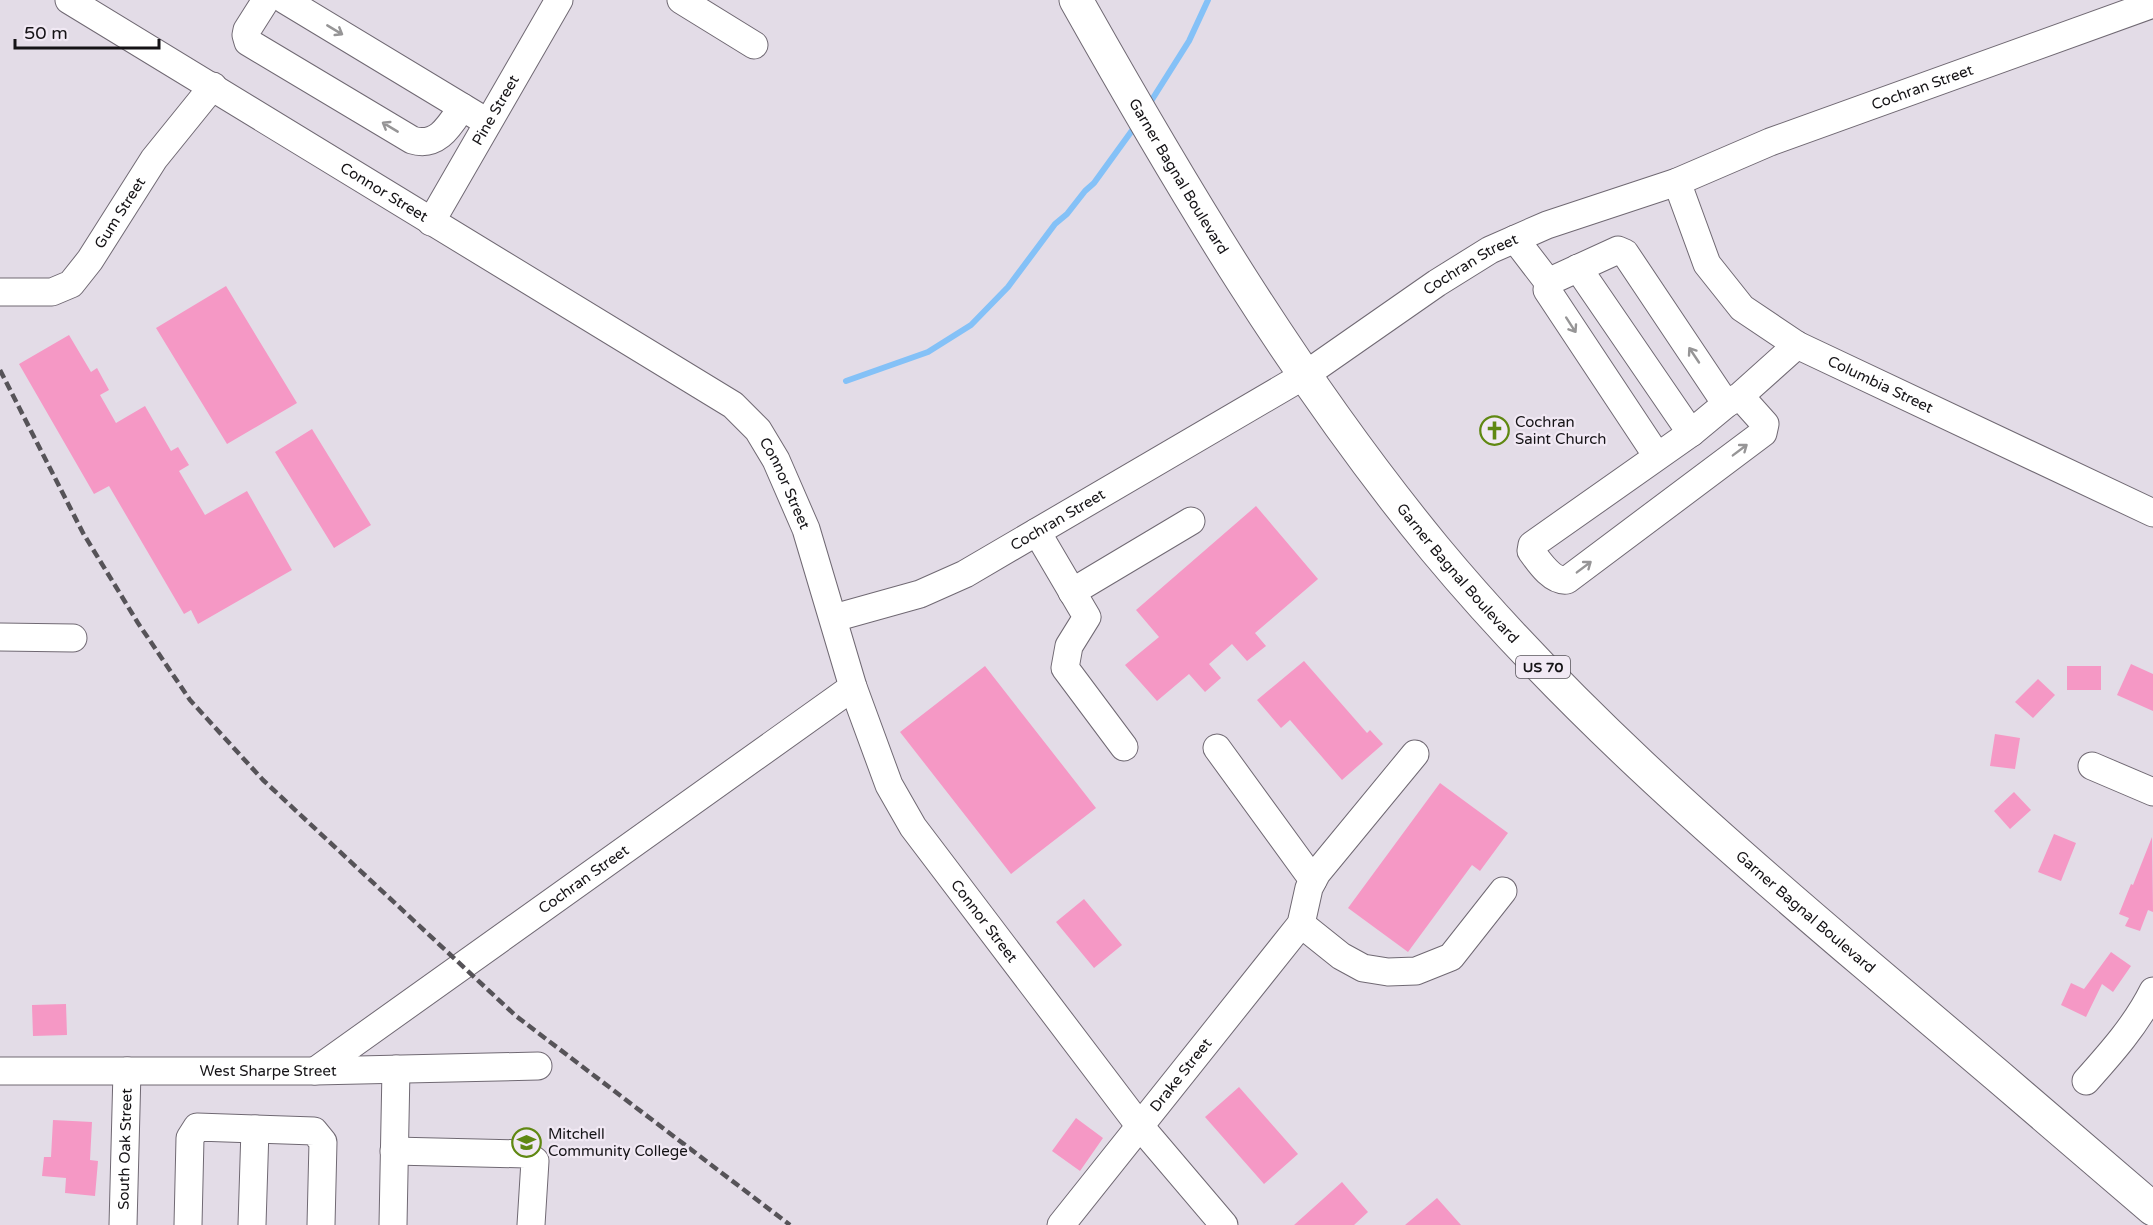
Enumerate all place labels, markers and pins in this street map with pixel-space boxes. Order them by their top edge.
place label: Cochran Saint Church [1515,413,1606,448]
church icon: Cochran Saint Church [1478,415,1510,447]
place label: Mitchell Community College [548,1125,688,1160]
school or university icon: Mitchell Community College [511,1127,543,1159]

